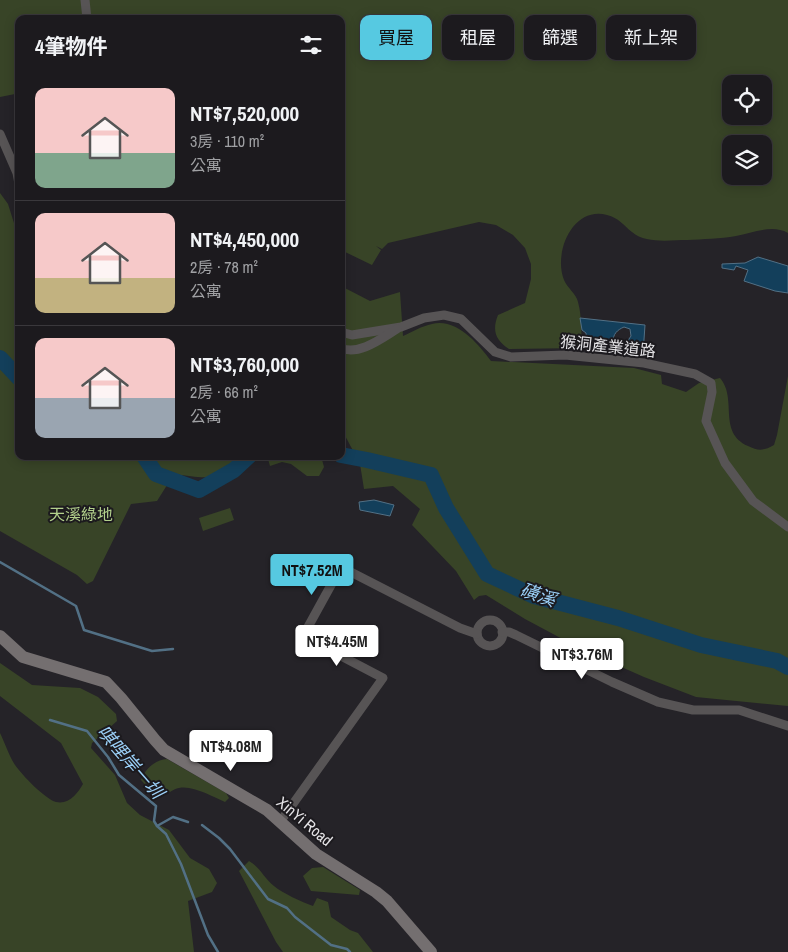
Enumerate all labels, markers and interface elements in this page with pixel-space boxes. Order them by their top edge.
chip: 買屋 [360,15,432,60]
chip: 租屋 [442,15,514,60]
chip: 篩選 [524,15,596,60]
chip: 新上架 [606,15,696,60]
icon: filters [297,31,325,59]
text: 4筆物件 [35,32,108,61]
map controls [722,75,772,185]
button: locate [722,75,772,125]
text: NT$7,520,000 [190,99,299,128]
icon: home [75,108,135,168]
text: 3房 · 110 m² [190,130,264,152]
button: layers [722,135,772,185]
text: 公寓 [190,154,222,176]
text: NT$4,450,000 [190,225,299,254]
icon: home [75,233,135,293]
text: 2房 · 78 m² [190,256,258,278]
text: 公寓 [190,280,222,302]
street label: 猴洞產業道路 [559,330,657,362]
text: NT$3,760,000 [190,350,299,379]
icon: home [75,358,135,418]
text: 2房 · 66 m² [190,381,258,403]
text: 公寓 [190,405,222,427]
park label: 天溪綠地 [49,503,113,525]
pin: NT$7.52M [260,554,364,596]
text: NT$7.52M [281,559,343,581]
water label: 磺溪 [517,577,562,613]
pin: NT$4.45M [285,624,389,667]
text: NT$4.45M [306,630,368,652]
pin: NT$3.76M [530,638,634,680]
text: NT$3.76M [551,643,613,665]
water label: 唭哩岸一圳 [91,720,171,806]
pin: NT$4.08M [179,730,283,772]
text: NT$4.08M [200,735,262,757]
street label: XinYi Road [272,791,338,851]

